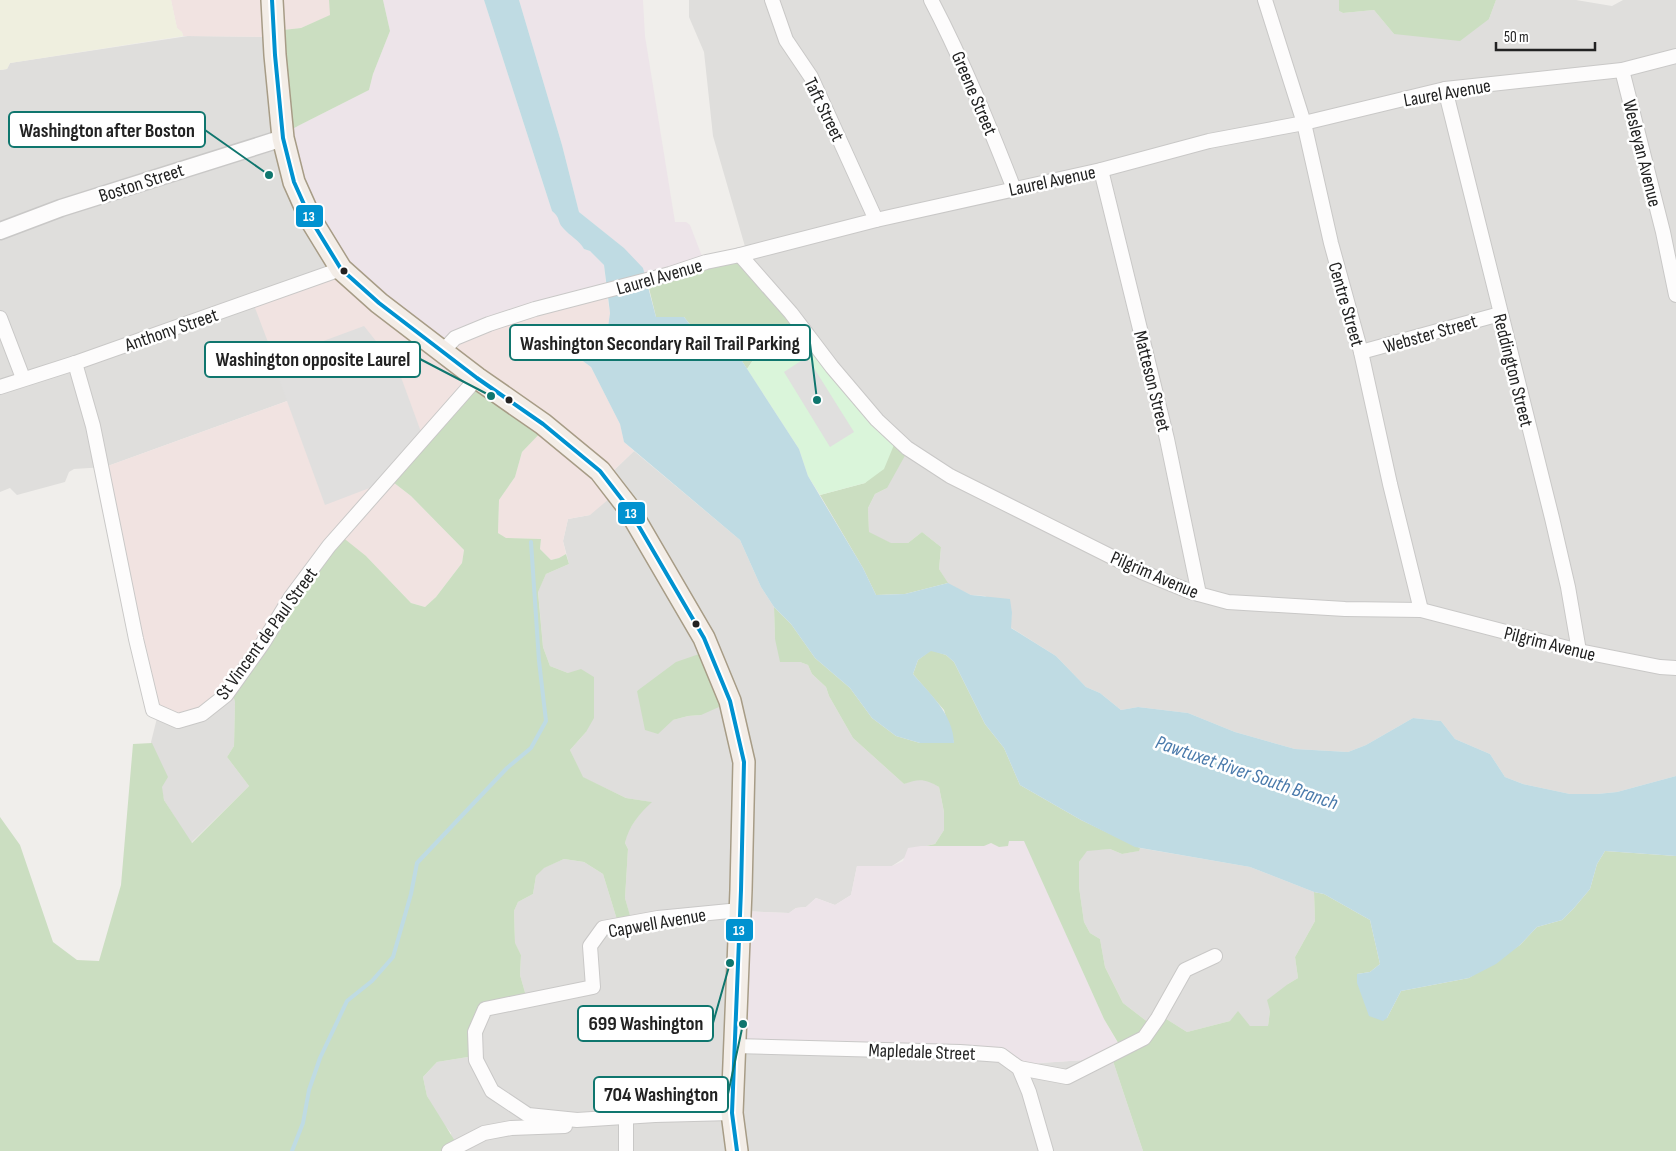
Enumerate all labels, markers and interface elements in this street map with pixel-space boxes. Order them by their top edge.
scale bar [1496,20,1595,52]
text: 50 m [1504,28,1529,47]
street label: Greene Street [946,48,1002,139]
street label: Taft Street [798,74,849,146]
street label: Laurel Avenue [1402,75,1493,112]
street label: Wesleyan Avenue [1617,97,1666,209]
callout: Washington after Boston [9,112,205,147]
text: Washington after Boston [19,119,195,143]
street label: Boston Street [96,159,187,208]
street label: Laurel Avenue [1007,161,1098,202]
line badge: 13 [295,204,324,228]
text: 13 [303,208,315,225]
street label: Laurel Avenue [614,254,705,301]
street label: Centre Street [1323,260,1369,349]
unlabelled marker [339,266,349,276]
street label: Anthony Street [121,304,221,357]
street label: Webster Street [1381,310,1480,359]
street label: Reddington Street [1487,311,1538,430]
callout: Washington Secondary Rail Trail Parking [510,325,810,360]
street label: Matteson Street [1128,328,1175,435]
text: Washington Secondary Rail Trail Parking [520,332,801,356]
callout: Washington opposite Laurel [205,342,420,377]
text: Washington opposite Laurel [216,348,410,372]
unlabelled marker [504,395,514,405]
line badge: 13 [617,501,646,525]
text: 13 [625,505,637,522]
street label: Pilgrim Avenue [1107,547,1202,604]
street label: St Vincent de Paul Street [212,563,323,704]
unlabelled marker [691,619,701,629]
street label: Pilgrim Avenue [1502,622,1598,667]
water label: Pawtuxet River South Branch [1152,730,1341,815]
street label: Capwell Avenue [607,904,708,943]
line badge: 13 [725,918,754,942]
text: 13 [733,922,745,939]
callout: 699 Washington [578,1006,713,1041]
text: 699 Washington [589,1012,703,1036]
street label: Mapledale Street [868,1039,976,1066]
callout: 704 Washington [594,1077,728,1112]
text: 704 Washington [604,1083,718,1107]

